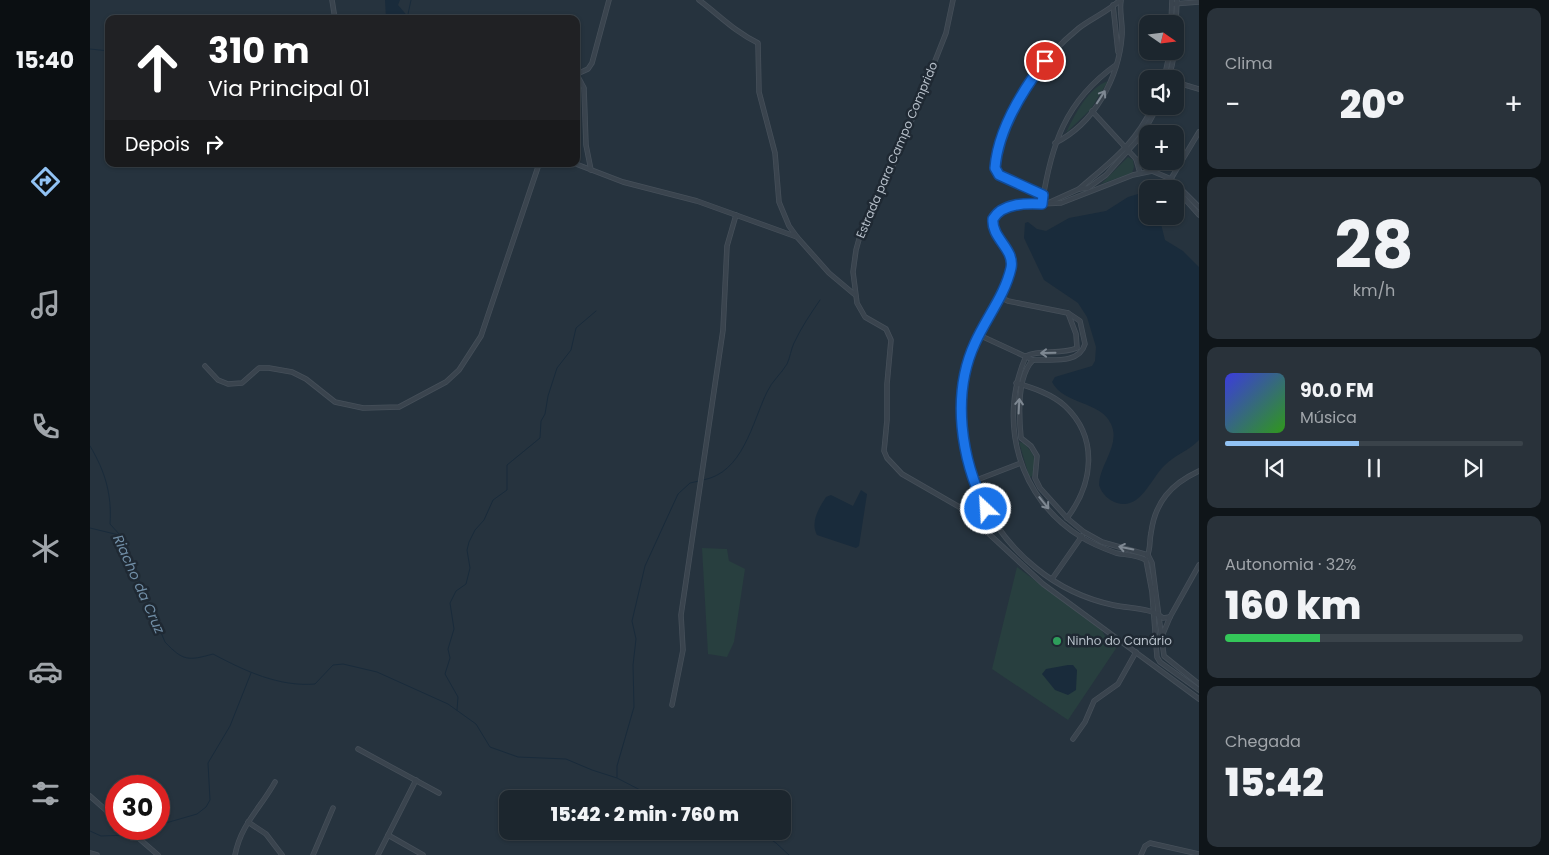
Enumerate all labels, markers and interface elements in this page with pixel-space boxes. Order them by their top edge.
north arrow [1139,15,1184,60]
map controls [1139,15,1184,225]
text: 310 m [208,26,310,75]
icon: ahead [125,35,190,100]
pin [1024,40,1066,82]
text: 15:40 [16,45,74,76]
icon: arrive [1031,47,1059,75]
text: Clima [1225,52,1273,75]
street label: Estrada para Campo Comprido [852,59,942,241]
button: sound [1139,70,1184,115]
text: Via Principal 01 [208,73,370,104]
text: 20° [1340,78,1405,131]
text: − [1225,85,1240,124]
text: + [1504,85,1523,124]
one-way arrow [1097,91,1107,105]
button: + [1139,125,1184,170]
icon: right [200,130,228,158]
text: Depois [125,131,190,158]
icon: directions [28,164,63,199]
button: − [1139,180,1184,225]
text: 28 [1334,200,1414,291]
text: km/h [1353,279,1395,302]
icon: music [28,287,63,322]
one-way arrow [1041,348,1057,358]
text: 90.0 FM [1300,377,1374,404]
one-way arrow [1015,398,1024,414]
text: Música [1300,406,1357,429]
icon: phone [28,409,63,444]
icon: previous [1261,454,1289,482]
icon: pause [1360,454,1388,482]
icon: next [1459,454,1487,482]
position arrow [959,482,1011,534]
one-way arrow [1038,497,1049,510]
icon: climate [28,531,63,566]
water label: Riacho da Cruz [108,531,170,637]
one-way arrow [1118,543,1134,552]
text: Autonomia · 32% [1225,553,1357,576]
text: 160 km [1225,579,1361,632]
place label: Ninho do Canário [1067,632,1172,649]
marker: Ninho do Canário [1051,635,1063,647]
icon: car [28,654,63,689]
text: Chegada [1225,730,1301,753]
text: 15:42 [1225,756,1324,809]
speed limit sign: 30 [105,775,170,840]
icon: filters [28,776,63,811]
text: 15:42 · 2 min · 760 m [551,801,739,828]

